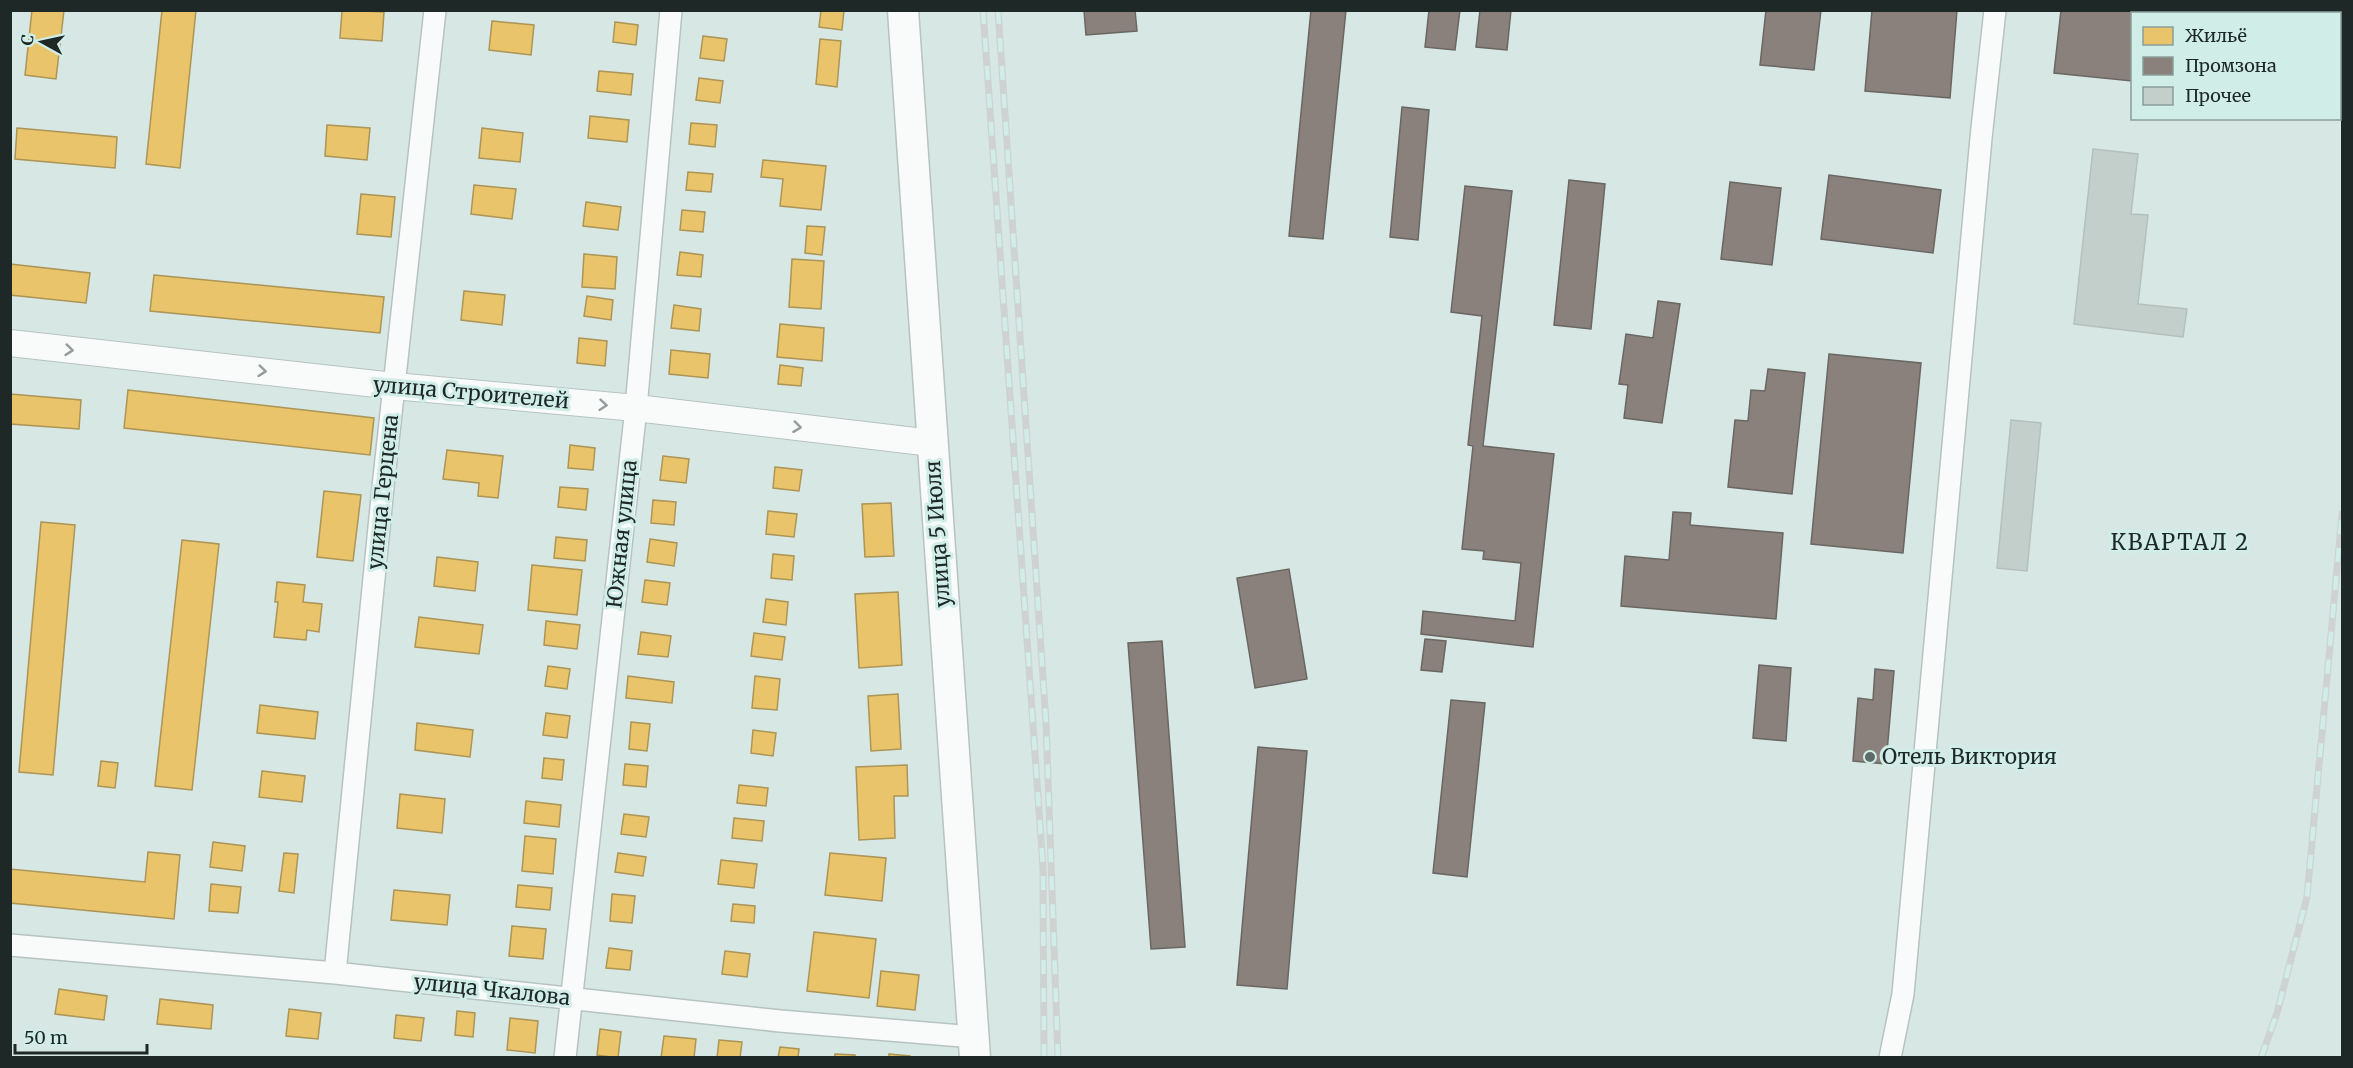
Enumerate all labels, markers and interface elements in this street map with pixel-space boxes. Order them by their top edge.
north arrow [12,12,72,72]
legend [2131,12,2341,120]
text: Жильё [2185,24,2247,47]
text: С [17,33,38,47]
text: Промзона [2185,54,2277,77]
text: Прочее [2185,84,2251,107]
one-way arrow [64,343,73,356]
one-way arrow [258,364,267,377]
street label: улица Строителей [372,370,570,415]
one-way arrow [598,398,607,411]
street label: улица Герцена [361,413,404,571]
one-way arrow [792,420,801,433]
street label: Южная улица [600,458,643,610]
street label: улица 5 Июля [919,460,956,608]
district label: КВАРТАЛ 2 [2110,528,2250,556]
place label: Отель Виктория [1882,743,2057,770]
marker: Отель Виктория [1863,750,1877,764]
street label: улица Чкалова [412,968,572,1011]
scale bar [15,1017,147,1055]
text: 50 m [24,1026,68,1049]

